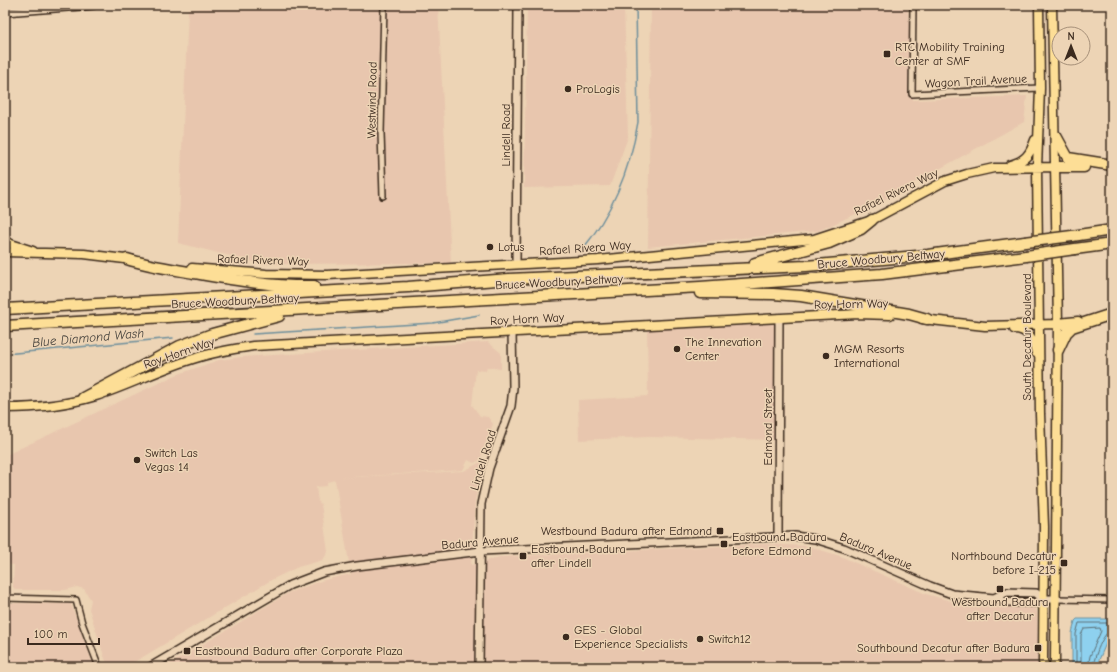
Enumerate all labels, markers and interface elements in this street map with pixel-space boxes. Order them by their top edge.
north arrow [1051,26,1091,66]
text: N [1067,30,1075,43]
place label: RTC Mobility Training Center at SMF [895,40,1005,68]
marker: RTC Mobility Training Center at SMF [882,49,892,59]
street label: Westwind Road [364,61,380,139]
street label: Wagon Trail Avenue [925,71,1027,91]
place label: ProLogis [576,82,620,96]
marker: ProLogis [563,84,573,94]
street label: Lindell Road [499,104,513,166]
street label: Rafael Rivera Way [852,165,941,218]
street label: Rafael Rivera Way [539,238,632,258]
place label: Lotus [498,240,525,254]
marker: Lotus [485,242,495,252]
street label: Bruce Woodbury Beltway [817,246,946,272]
street label: Rafael Rivera Way [217,251,310,269]
street label: Bruce Woodbury Beltway [495,272,624,292]
street label: South Decatur Boulevard [1020,273,1034,401]
street label: Bruce Woodbury Beltway [171,291,300,311]
street label: Roy Horn Way [814,296,889,312]
street label: Roy Horn Way [490,310,565,328]
water label: Blue Diamond Wash [31,325,145,350]
street label: Roy Horn Way [142,334,217,372]
place label: The Innevation Center [685,335,762,363]
place label: MGM Resorts International [834,342,904,370]
marker: The Innevation Center [672,344,682,354]
marker: MGM Resorts International [821,351,831,361]
street label: Edmond Street [761,388,775,465]
street label: Lindell Road [467,428,499,492]
place label: Switch Las Vegas 14 [145,446,198,474]
marker: Switch Las Vegas 14 [132,455,142,465]
place label: Westbound Badura after Edmond [541,524,712,538]
marker: Westbound Badura after Edmond [715,526,725,536]
street label: Badura Avenue [838,529,914,573]
place label: Eastbound Badura before Edmond [732,530,827,558]
street label: Badura Avenue [441,532,519,552]
marker: Eastbound Badura before Edmond [719,539,729,549]
place label: Eastbound Badura after Lindell [531,542,626,570]
place label: Northbound Decatur before I-215 [951,549,1056,577]
marker: Eastbound Badura after Lindell [518,551,528,561]
marker: Northbound Decatur before I-215 [1059,558,1069,568]
marker: Westbound Badura after Decatur [995,584,1005,594]
place label: Westbound Badura after Decatur [952,595,1048,623]
scale bar [28,620,99,646]
place label: GES - Global Experience Specialists [574,623,688,651]
text: 100 m [34,627,67,641]
marker: GES - Global Experience Specialists [561,632,571,642]
place label: Switch12 [708,632,751,646]
marker: Switch12 [695,634,705,644]
place label: Southbound Decatur after Badura [857,641,1030,655]
marker: Southbound Decatur after Badura [1033,643,1043,653]
place label: Eastbound Badura after Corporate Plaza [195,644,403,658]
marker: Eastbound Badura after Corporate Plaza [182,646,192,656]

